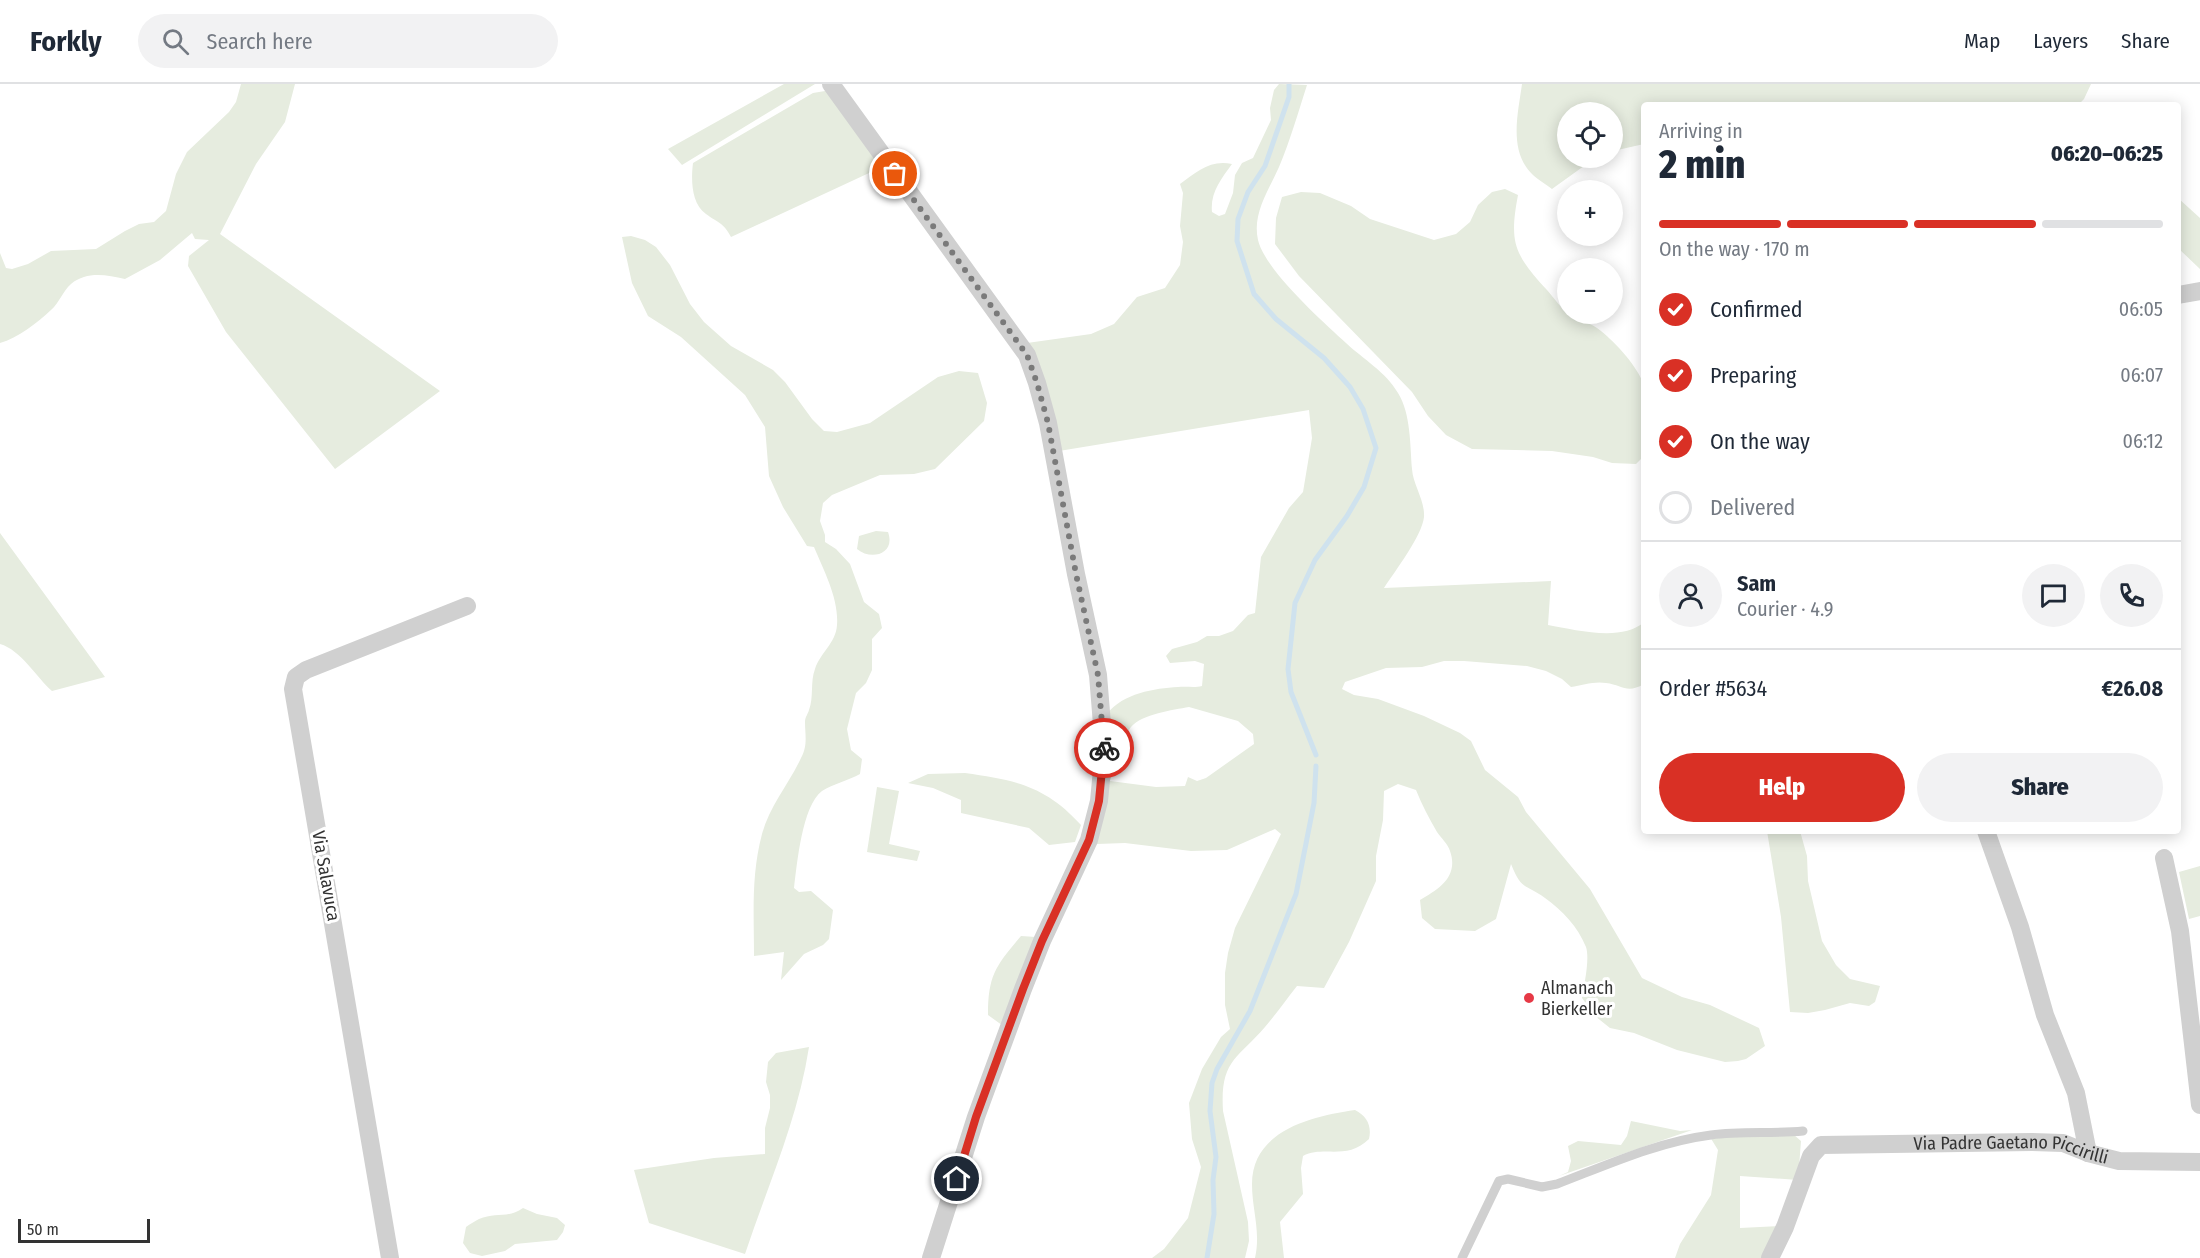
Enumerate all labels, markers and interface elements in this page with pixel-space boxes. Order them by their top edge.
search box [138,14,558,68]
text: Forkly [30,25,102,58]
icon: search [159,25,192,58]
text: Search here [207,28,313,55]
text: Map [1964,28,2000,54]
text: Layers [2033,28,2088,54]
text: Share [2121,28,2170,54]
map controls [1557,102,1623,324]
button: locate [1557,102,1623,168]
text: Arriving in [1659,119,1743,143]
text: 06:20–06:25 [2051,140,2163,167]
text: 2 min [1659,142,1745,188]
pin [869,148,920,199]
icon: bag [878,157,911,190]
button: + [1557,180,1623,246]
text: On the way · 170 m [1659,237,1810,261]
button: − [1557,258,1623,324]
icon: check [1659,293,1692,326]
text: Confirmed [1710,296,1803,323]
text: 06:05 [2119,297,2163,321]
icon: check [1659,359,1692,392]
text: Preparing [1710,362,1796,389]
text: 06:07 [2120,363,2163,387]
icon: check [1659,425,1692,458]
text: On the way [1710,428,1810,455]
text: 06:12 [2123,429,2163,453]
text: Delivered [1710,494,1795,521]
button: person [1659,564,1722,627]
button: chat [2022,564,2085,627]
button: phone [2100,564,2163,627]
text: Sam [1737,570,1776,597]
text: Courier · 4.9 [1737,597,1833,621]
text: Order #5634 [1659,675,1767,702]
text: €26.08 [2101,675,2163,702]
courier [1074,718,1134,778]
icon: bike [1088,732,1121,765]
button: Help [1659,753,1905,822]
button: Share [1917,753,2163,822]
street label: Via Salavuca [307,829,345,923]
place label: Almanach Bierkeller [1541,977,1613,1020]
marker: Almanach Bierkeller [1522,991,1536,1005]
street label: Via Padre Gaetano Piccirilli [1913,1131,2111,1169]
pin [931,1153,982,1204]
icon: home [940,1162,973,1195]
scale bar [18,1216,150,1244]
text: 50 m [27,1220,59,1239]

